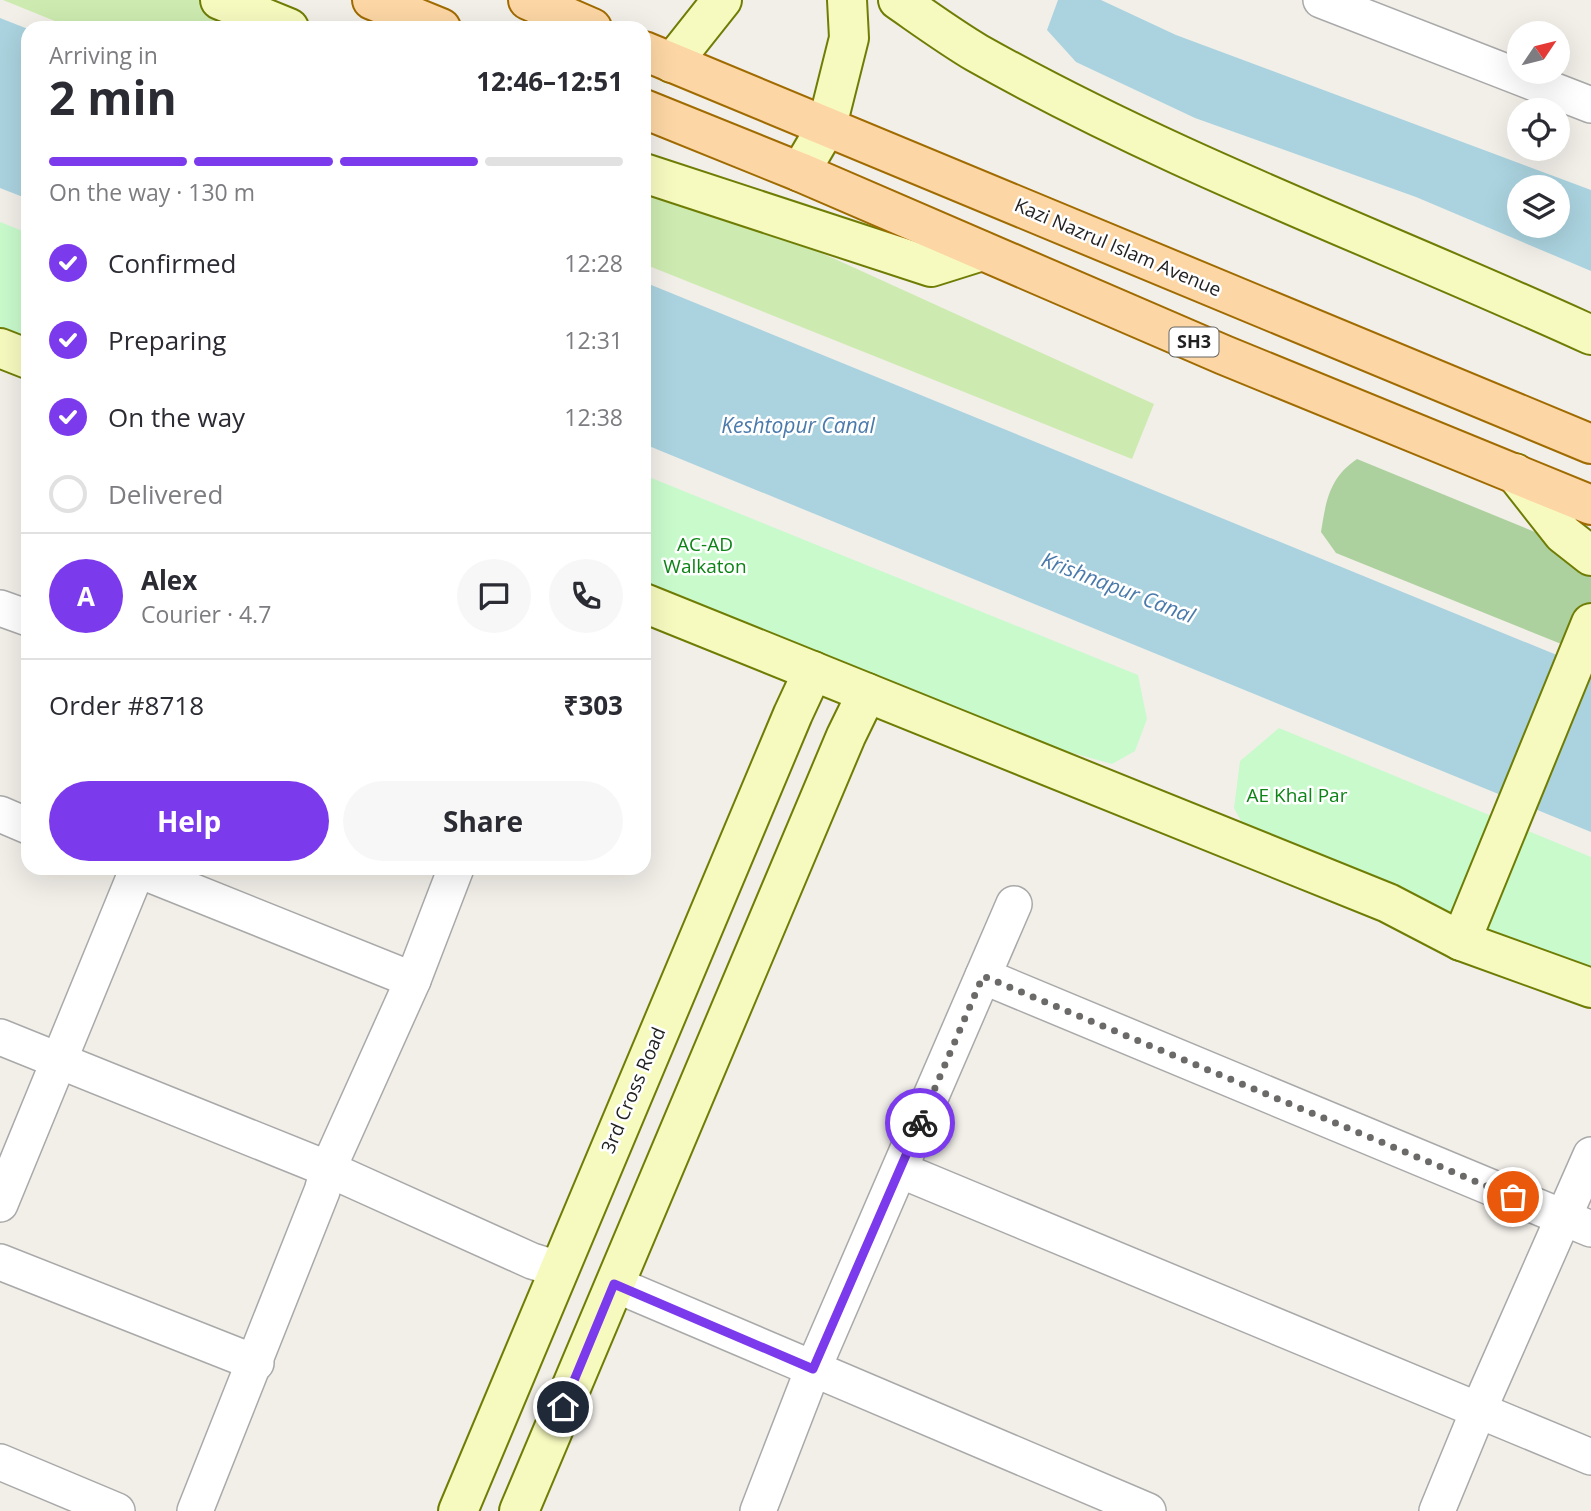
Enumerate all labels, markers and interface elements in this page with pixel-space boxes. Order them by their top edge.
north arrow [1507,21,1570,84]
map controls [1507,21,1570,238]
text: Arriving in [49,39,158,71]
text: 12:46–12:51 [476,63,623,99]
text: 2 min [49,66,177,128]
button: locate [1507,98,1570,161]
button: layers [1507,175,1570,238]
text: On the way · 130 m [49,176,255,208]
street label: Kazi Nazrul Islam Avenue [1011,192,1225,302]
icon: check [49,244,87,282]
text: Confirmed [108,245,236,281]
text: 12:28 [564,247,623,279]
icon: check [49,321,87,359]
text: Preparing [108,322,226,358]
text: 12:31 [564,324,623,356]
road number: SH3 [1170,328,1218,356]
icon: check [49,398,87,436]
text: On the way [108,399,245,435]
text: 12:38 [564,401,623,433]
water label: Keshtopur Canal [721,411,875,439]
text: Delivered [108,476,223,512]
park label: AC-AD Walkaton [663,531,747,579]
water label: Krishnapur Canal [1038,545,1200,629]
button: chat [457,559,531,633]
button: phone [549,559,623,633]
text: Alex [141,562,197,598]
text: A [77,578,95,614]
text: Courier · 4.7 [141,598,271,630]
text: Order #8718 [49,687,204,723]
text: ₹303 [564,687,623,723]
button: Help [49,781,329,861]
button: Share [343,781,623,861]
park label: AE Khal Par [1247,782,1348,808]
street label: 3rd Cross Road [595,1023,671,1157]
courier [885,1088,955,1158]
icon: bike [901,1104,939,1142]
pin [1483,1167,1543,1227]
icon: bag [1494,1178,1532,1216]
pin [533,1377,593,1437]
icon: home [544,1388,582,1426]

